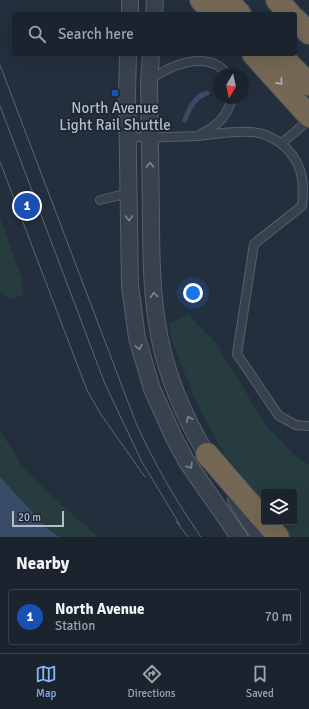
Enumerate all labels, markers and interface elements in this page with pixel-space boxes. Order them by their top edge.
search box [12,12,297,56]
icon: search [26,23,48,45]
text: Search here [58,25,134,43]
north arrow [213,68,249,104]
one-way arrow [275,78,282,85]
marker: North Avenue Light Rail Shuttle [110,88,120,98]
place label: North Avenue Light Rail Shuttle [59,99,171,134]
one-way arrow [146,162,154,168]
pin: 1 [14,191,40,221]
one-way arrow [125,215,133,221]
your location [183,283,203,303]
one-way arrow [150,292,159,298]
one-way arrow [134,343,143,350]
one-way arrow [186,416,194,424]
one-way arrow [185,462,193,469]
map controls [261,489,297,525]
button: layers [261,489,297,525]
scale bar [12,509,64,528]
text: 20 m [18,511,41,524]
text: Nearby [16,553,69,574]
text: North Avenue [55,600,145,618]
text: 1 [26,609,34,625]
text: 70 m [265,609,292,625]
text: Station [55,618,95,634]
tab: Map [35,663,57,700]
tab: Directions [128,663,176,700]
tab: Saved [246,663,274,700]

